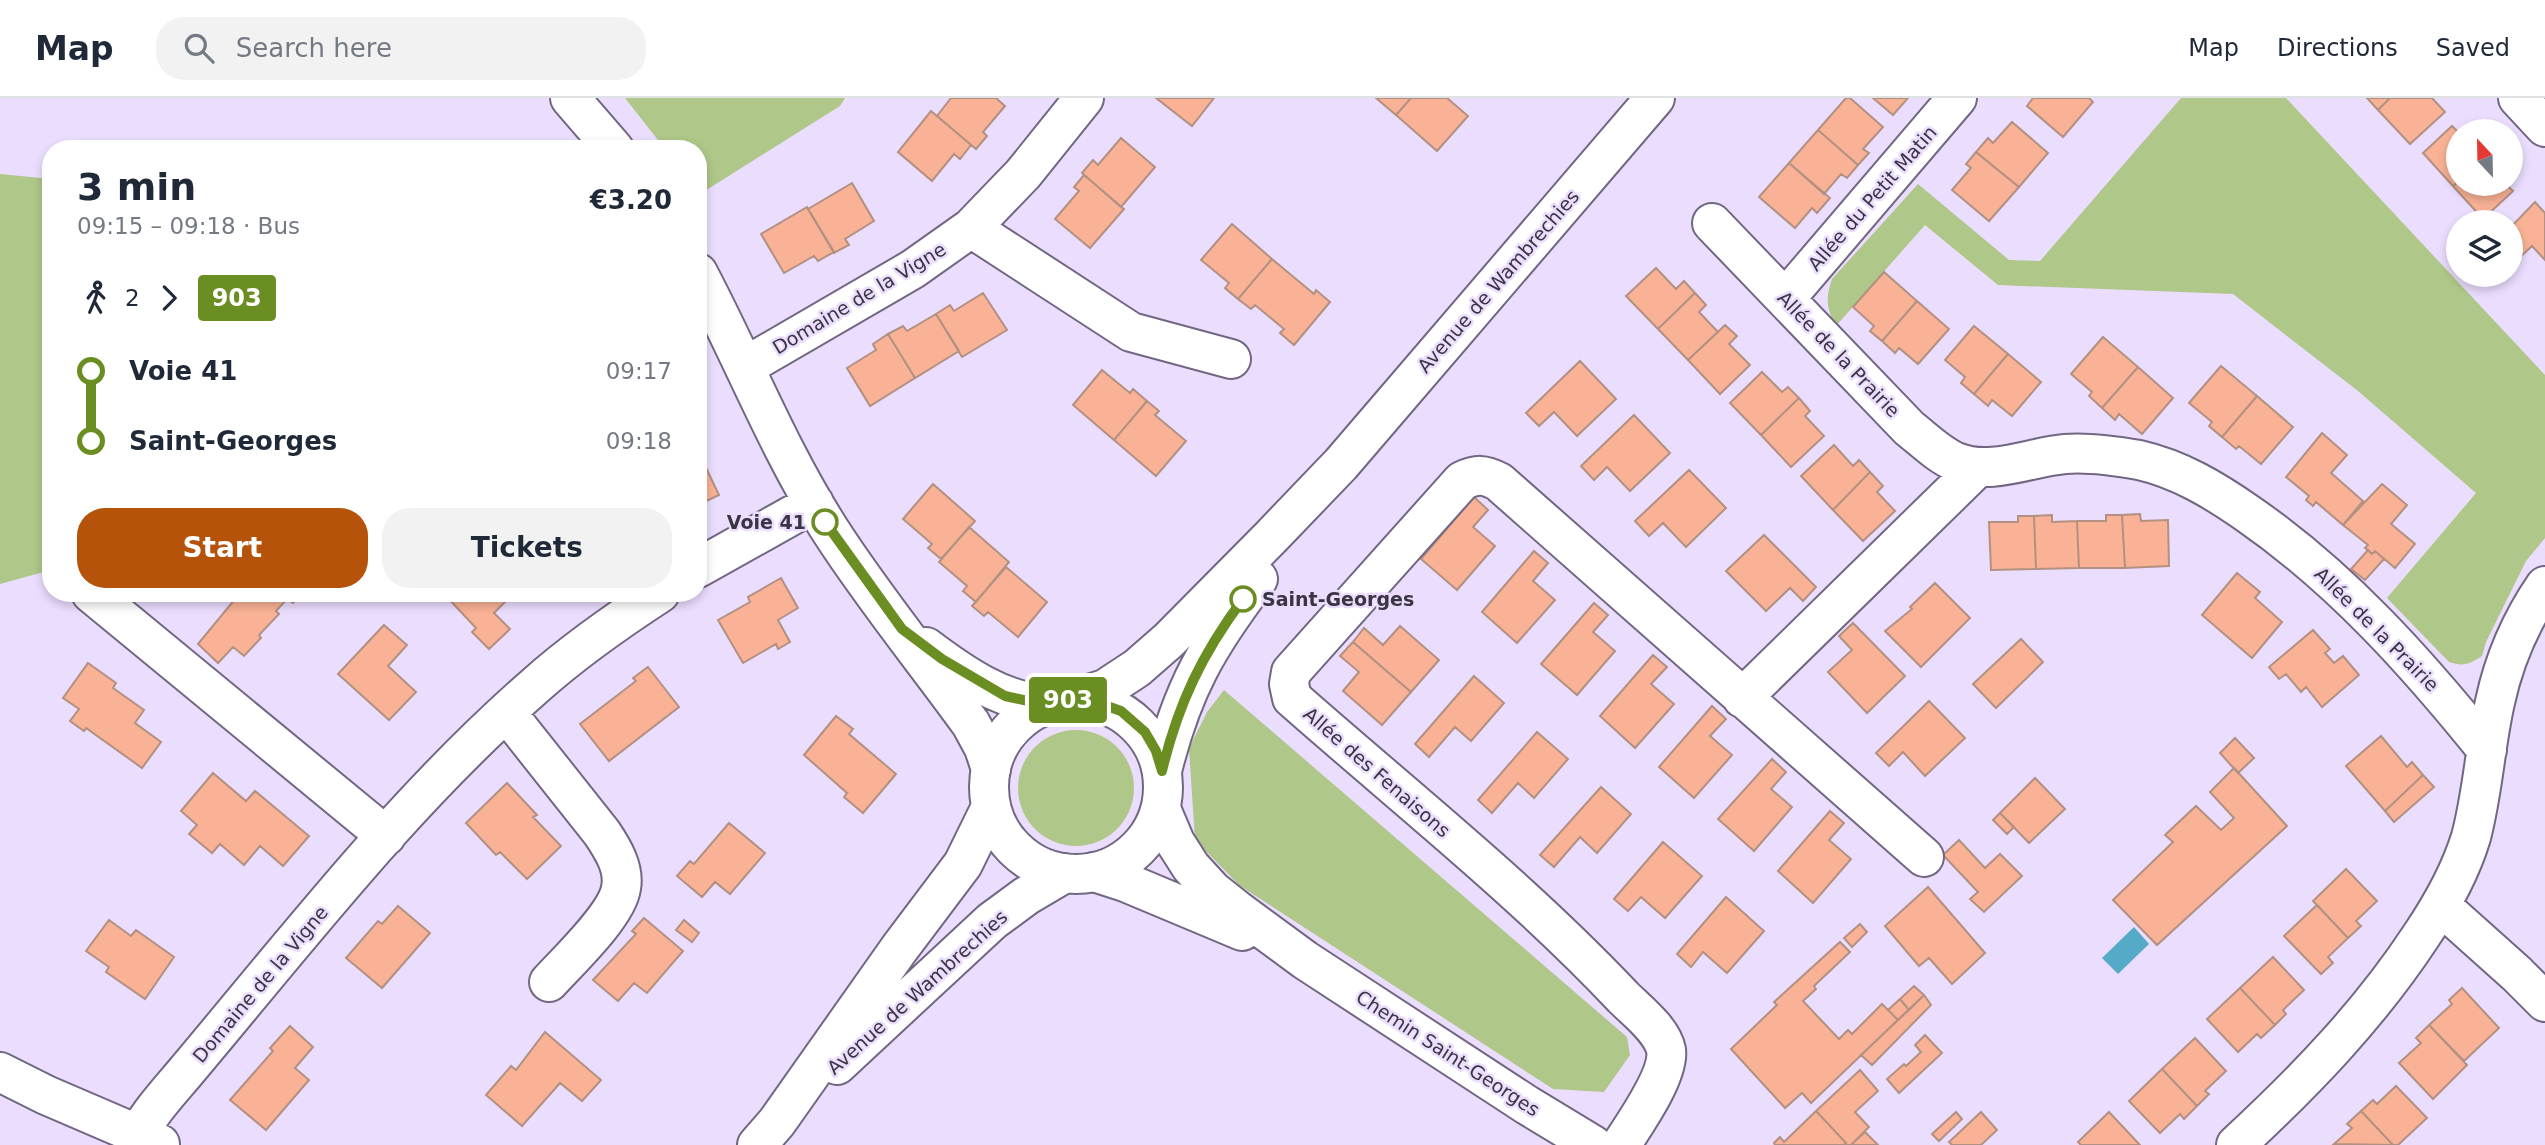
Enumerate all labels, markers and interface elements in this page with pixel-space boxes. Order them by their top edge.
search box [156,17,646,80]
text: Map [35,29,114,68]
icon: search [180,29,218,67]
text: Search here [236,33,392,63]
text: Map [2188,34,2239,62]
text: Directions [2277,34,2398,62]
text: Saved [2436,34,2510,62]
north arrow [2446,119,2524,196]
map controls [2446,119,2523,287]
street label: Allée du Petit Matin [1803,121,1941,275]
text: 3 min [77,165,196,209]
text: €3.20 [590,185,672,215]
street label: Avenue de Wambrechies [1413,185,1583,377]
button: layers [2446,210,2523,287]
text: 09:15 – 09:18 · Bus [77,213,300,239]
street label: Domaine de la Vigne [769,238,949,358]
icon: walk [77,279,115,317]
icon: forward [150,279,188,317]
text: 903 [212,284,262,312]
text: 2 [125,285,140,311]
street label: Allée de la Prairie [1773,287,1905,421]
text: Voie 41 [129,356,237,386]
text: 09:17 [606,358,672,384]
text: Saint-Georges [129,426,337,456]
text: 09:18 [606,428,672,454]
button: Start [77,508,368,588]
button: Tickets [382,508,672,588]
marker: Voie 41 [812,509,838,535]
place label: Voie 41 [727,511,806,533]
street label: Allée de la Prairie [2310,562,2444,696]
marker: Saint-Georges [1230,586,1256,612]
place label: Saint-Georges [1262,588,1414,610]
line badge: 903 [1028,677,1108,723]
text: 903 [1043,686,1093,714]
street label: Allée des Fenaisons [1299,702,1455,842]
street label: Domaine de la Vigne [188,901,332,1067]
street label: Avenue de Wambrechies [822,905,1012,1079]
street label: Chemin Saint-Georges [1352,985,1544,1121]

